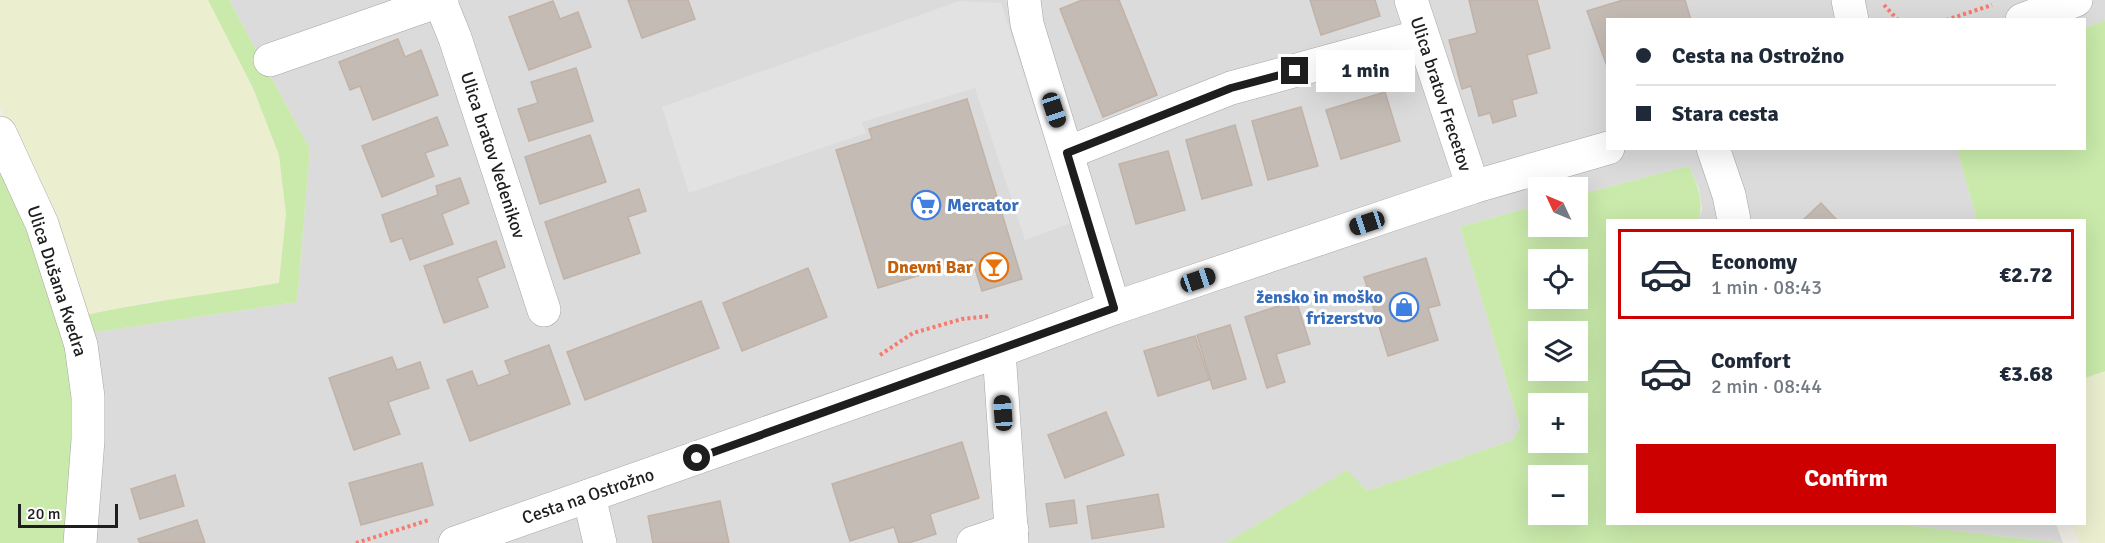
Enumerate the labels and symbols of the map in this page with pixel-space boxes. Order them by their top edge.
street label: Ulica bratov Frecetov [1406,14,1477,175]
callout: 1 min [1316,50,1415,92]
route end [1281,57,1308,84]
street label: Ulica bratov Vedenikov [456,69,531,242]
car [1040,90,1068,130]
north arrow [1528,177,1588,237]
supermarket icon: Mercator [910,189,942,221]
place label: Mercator [947,194,1019,216]
street label: Ulica Dušana Kvedra [22,203,92,359]
car [1347,209,1387,237]
bar icon: Dnevni Bar [978,251,1010,283]
place label: Dnevni Bar [887,256,974,278]
car [1178,266,1218,294]
place label: žensko in moško frizerstvo [1256,286,1383,329]
shop icon: žensko in moško frizerstvo [1388,291,1420,323]
car [993,394,1013,432]
route start [683,444,710,471]
street label: Cesta na Ostrožno [519,463,657,529]
scale bar [18,501,118,528]

